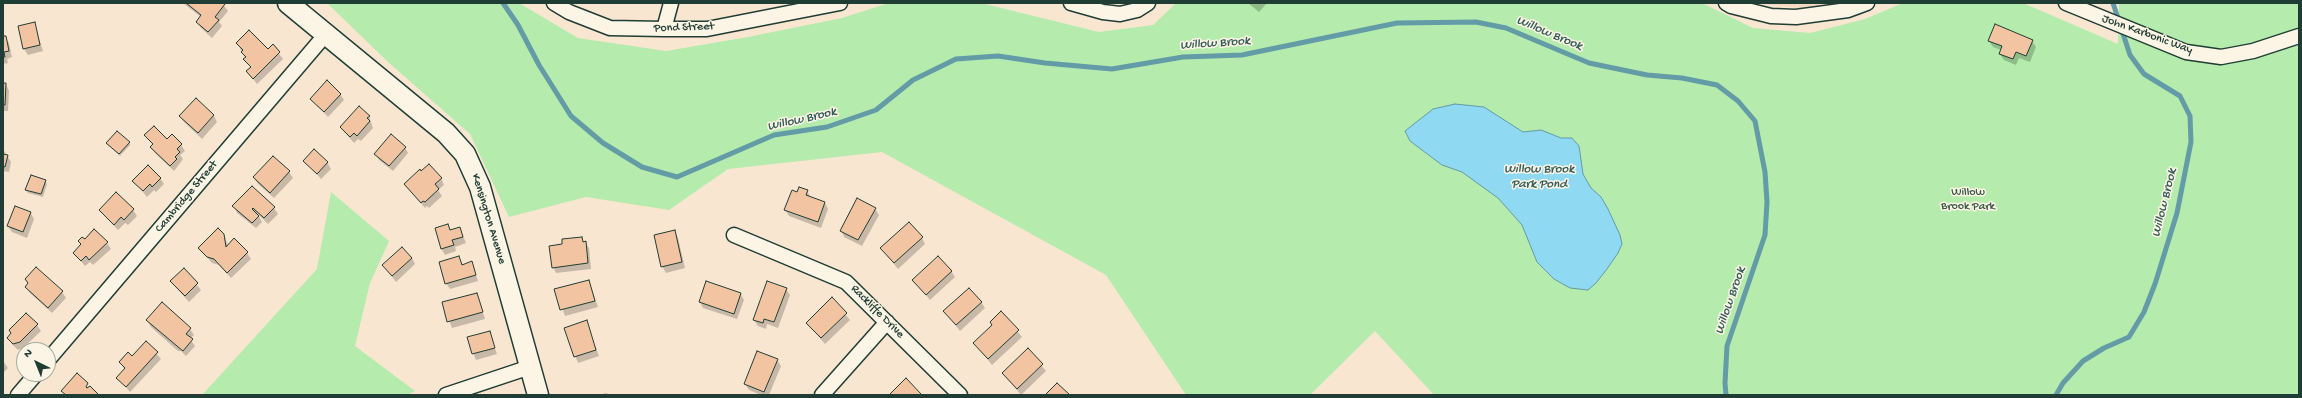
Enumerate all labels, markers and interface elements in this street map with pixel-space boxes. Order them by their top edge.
street label: John Karbonic Way [2100,12,2194,58]
water label: Willow Brook [1514,13,1584,55]
street label: Pond Street [654,20,714,36]
water label: Willow Brook [1180,34,1250,54]
water label: Willow Brook [766,105,838,135]
street label: Cambridge Street [153,158,221,236]
water label: Willow Brook Park Pond [1504,162,1574,193]
water label: Willow Brook [2149,167,2181,239]
street label: Kensington Avenue [467,172,509,266]
park label: Willow Brook Park [1941,186,1995,214]
water label: Willow Brook [1712,265,1750,337]
street label: Rackliffe Drive [847,282,907,342]
north arrow [16,342,56,382]
text: N [22,347,35,361]

